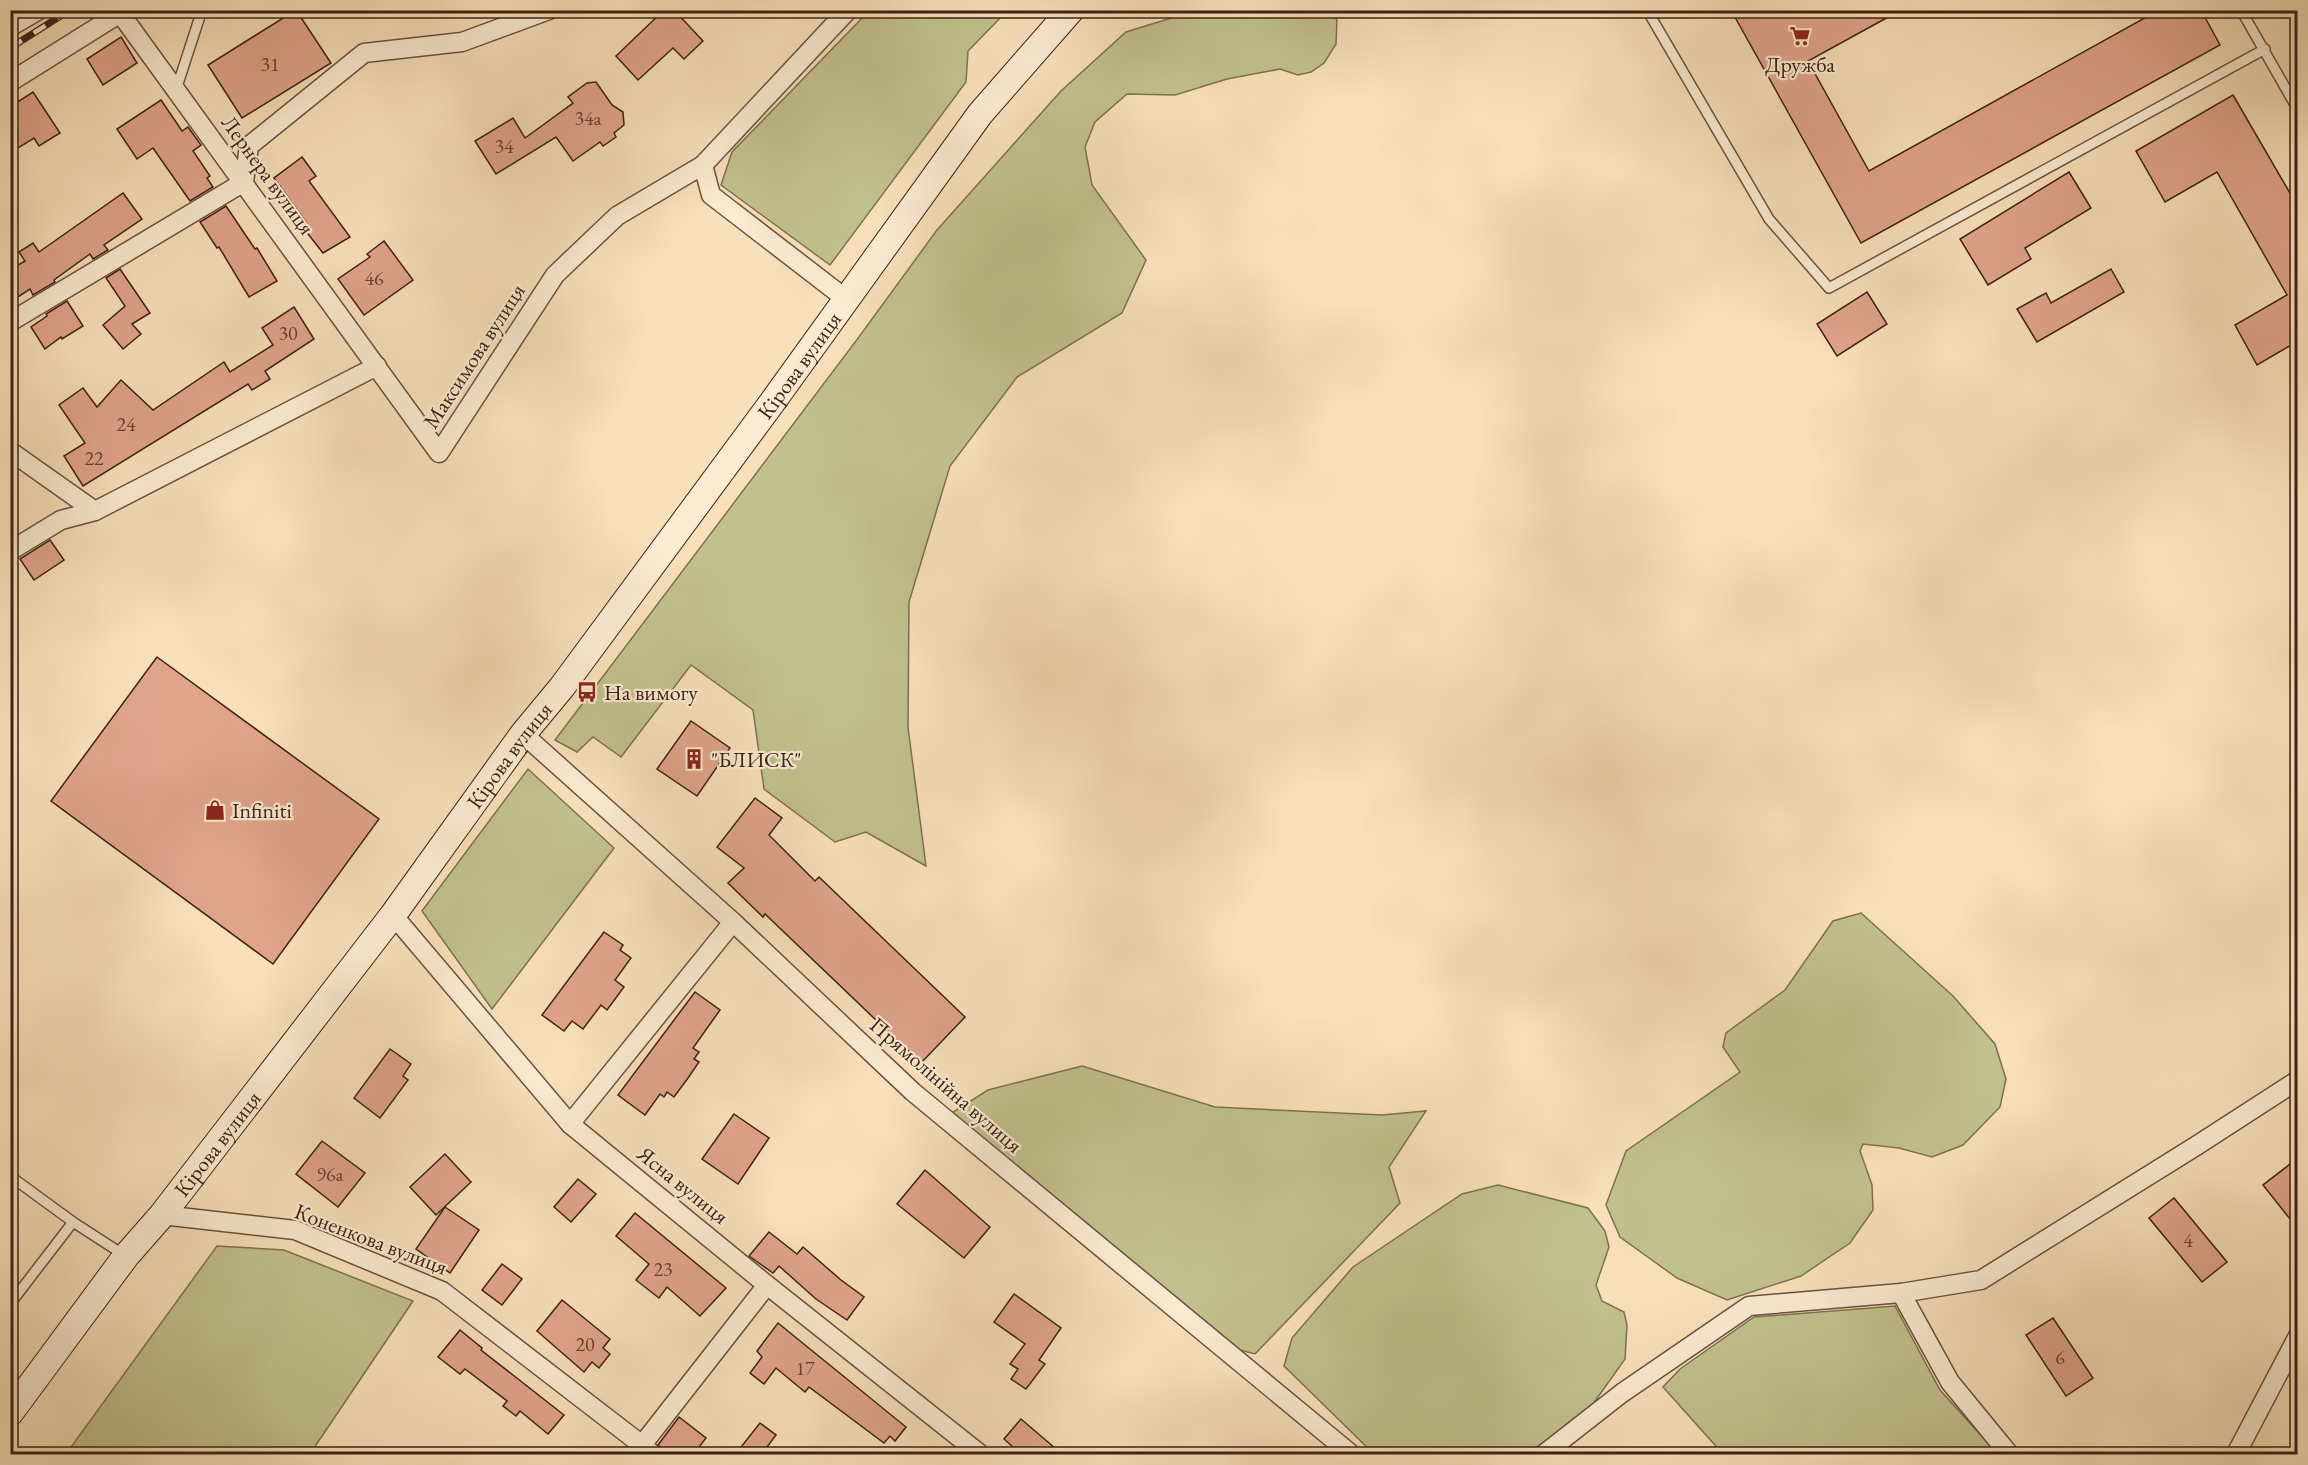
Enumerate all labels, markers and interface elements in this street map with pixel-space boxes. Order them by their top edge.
supermarket icon: Дружба [1788,24,1812,48]
place label: Дружба [1765,50,1835,79]
house number: 31 [260,51,280,77]
house number: 34а [574,105,602,131]
street label: Лернера вулиця [215,109,321,241]
house number: 34 [494,133,514,159]
house number: 46 [364,265,384,291]
street label: Максимова вулиця [416,278,532,434]
street label: Кірова вулиця [750,305,848,425]
house number: 30 [278,320,298,346]
house number: 24 [116,411,136,437]
house number: 22 [84,445,104,471]
place label: На вимогу [604,678,698,707]
bus stop icon: На вимогу [575,680,599,704]
street label: Кірова вулиця [460,695,558,814]
place label: "БЛИСК" [711,745,801,774]
building icon: "БЛИСК" [682,747,706,771]
place label: Infiniti [232,796,292,825]
shop icon: Infiniti [203,798,227,822]
street label: Прямолінійна вулиця [863,1011,1029,1160]
street label: Кірова вулиця [167,1085,267,1202]
street label: Ясна вулиця [631,1139,735,1231]
house number: 96а [316,1161,344,1187]
street label: Коненкова вулиця [290,1197,452,1282]
house number: 4 [2183,1227,2193,1253]
house number: 23 [653,1256,673,1282]
house number: 20 [575,1331,595,1357]
house number: 6 [2055,1344,2065,1370]
house number: 17 [795,1355,815,1381]

